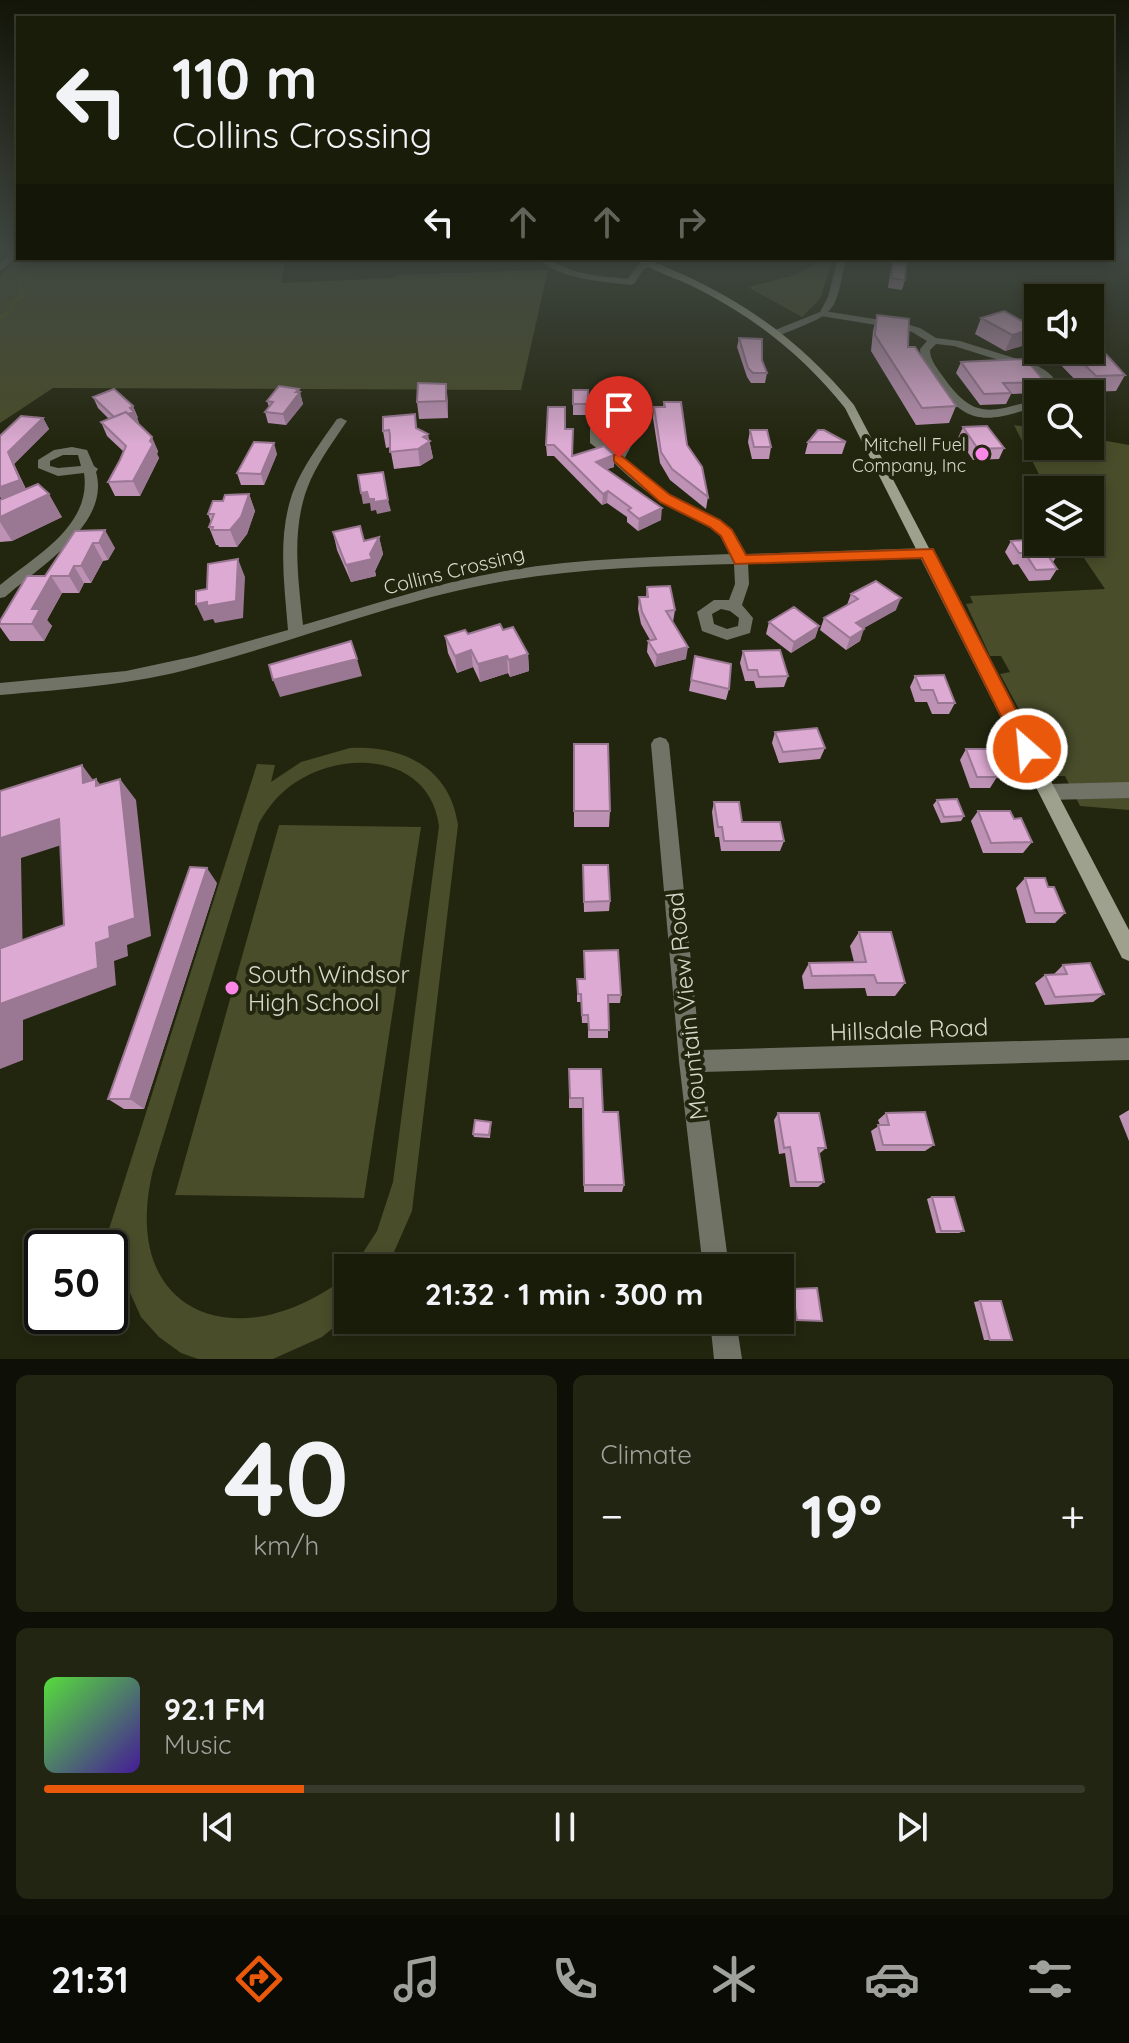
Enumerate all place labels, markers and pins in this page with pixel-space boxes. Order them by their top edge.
pin [585,376,653,458]
place label: Mitchell Fuel Company, Inc [852,433,966,477]
marker: Mitchell Fuel Company, Inc [973,445,991,463]
place label: South Windsor High School [248,959,410,1017]
marker: South Windsor High School [223,979,241,997]

